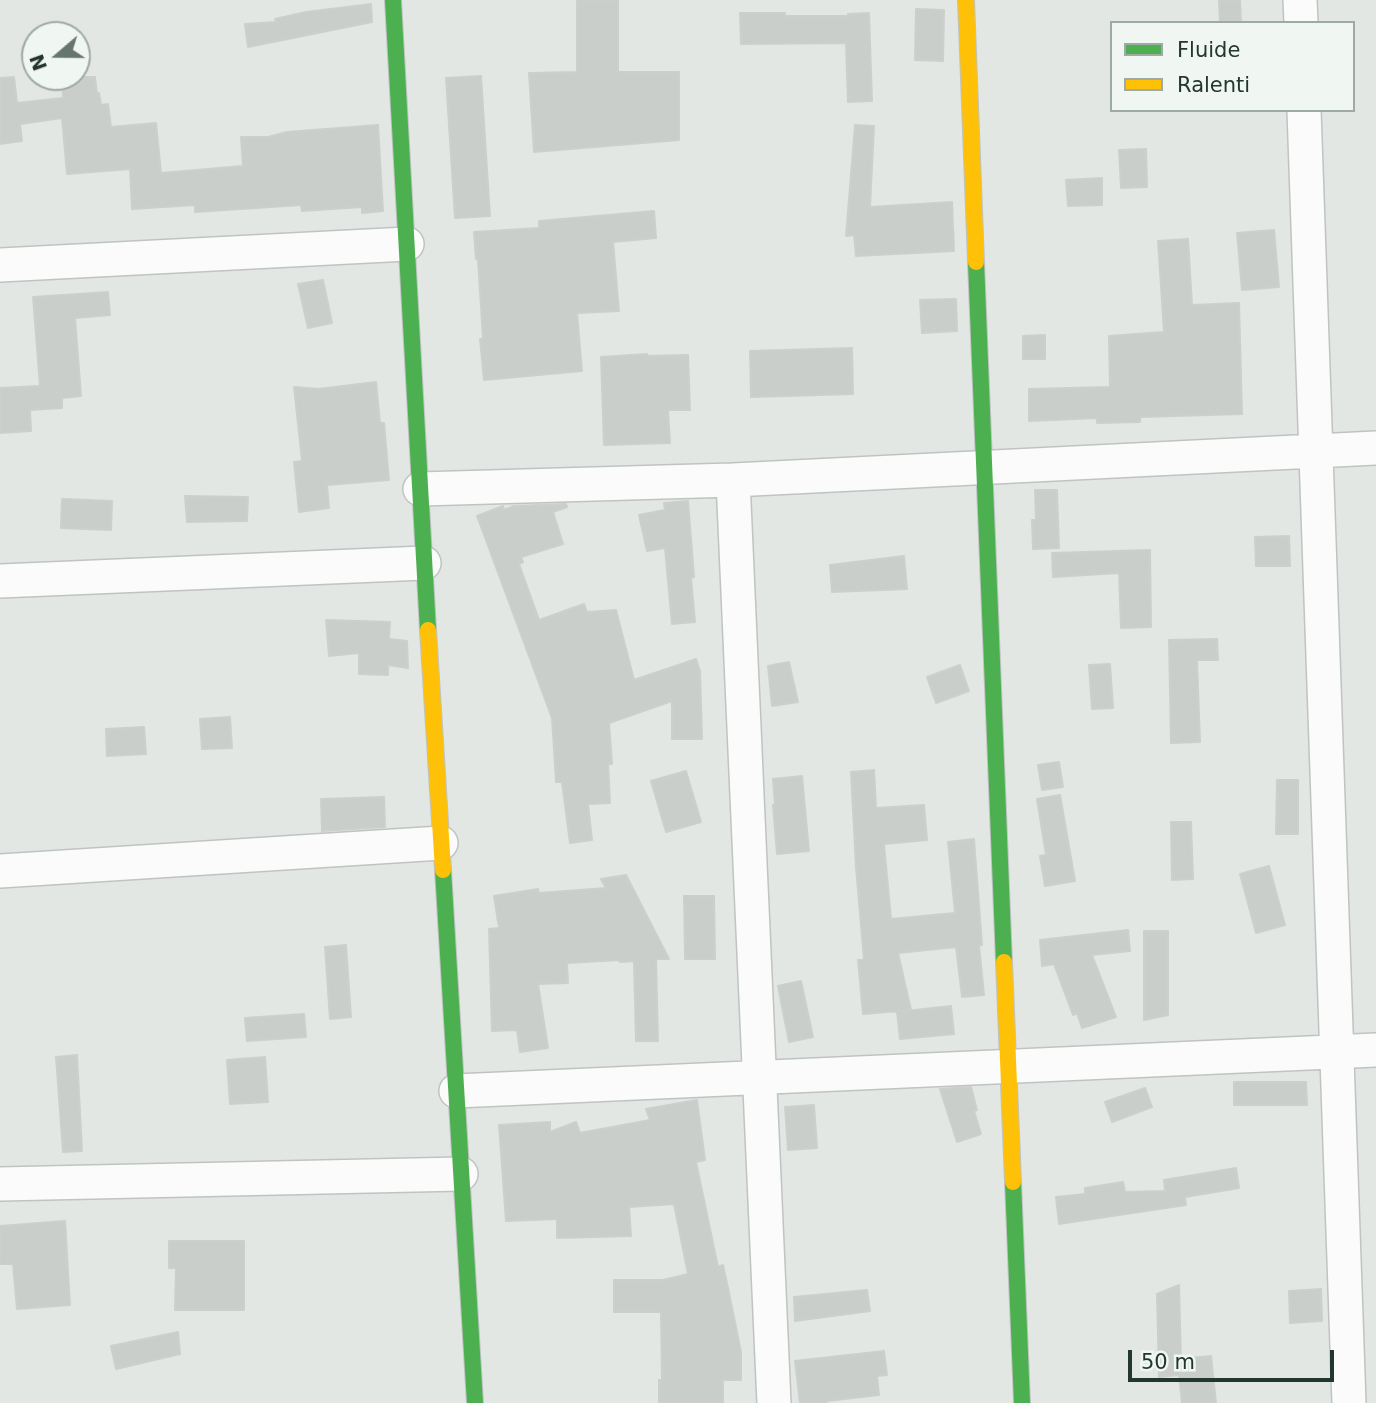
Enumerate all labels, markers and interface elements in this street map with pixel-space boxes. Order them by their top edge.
north arrow [21,21,91,91]
legend [1110,21,1355,112]
text: Fluide [1177,38,1240,62]
text: N [25,51,51,74]
text: Ralenti [1177,73,1250,97]
scale bar [1131,1336,1338,1380]
text: 50 m [1141,1350,1195,1374]

